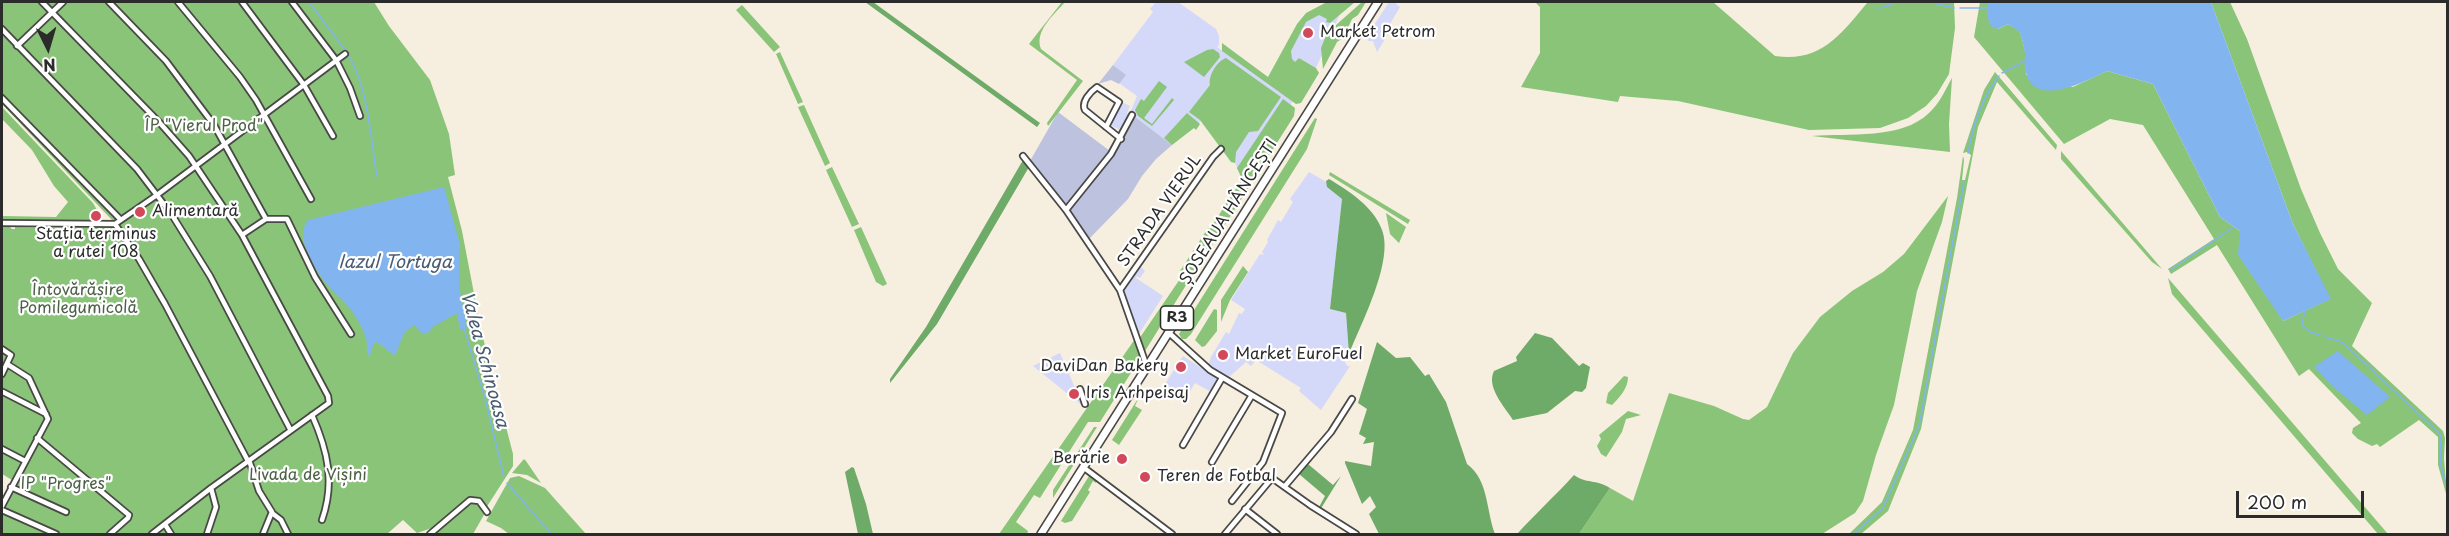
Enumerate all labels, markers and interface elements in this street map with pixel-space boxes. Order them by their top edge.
north arrow [18,18,78,78]
place label: Market Petrom [1320,23,1436,43]
marker: Market Petrom [1301,26,1315,40]
text: N [42,53,57,78]
park label: ÎP "Vierul Prod" [145,117,263,137]
street label: ȘOSEAUA HÂNCEȘTI [1176,136,1282,288]
street label: STRADA VIERUL [1114,151,1206,271]
place label: Alimentară [152,202,239,222]
marker: Alimentară [133,205,147,219]
marker: Stația terminus a rutei 108 [89,209,103,223]
place label: Stația terminus a rutei 108 [36,225,156,263]
water label: Iazul Tortuga [338,252,452,274]
park label: Întovărășire Pomilegumicolă [19,281,137,319]
water label: Valea Schinoasa [455,289,513,431]
road number: R3 [1160,306,1194,330]
place label: Market EuroFuel [1235,345,1363,365]
marker: Market EuroFuel [1216,348,1230,362]
place label: DaviDan Bakery [1040,357,1169,377]
marker: DaviDan Bakery [1174,360,1188,374]
place label: Iris Arhpeisaj [1086,384,1189,404]
marker: Iris Arhpeisaj [1067,387,1081,401]
place label: Berărie [1053,449,1110,469]
marker: Berărie [1115,452,1129,466]
park label: Livada de Vișini [249,466,367,486]
place label: Teren de Fotbal [1157,467,1276,487]
marker: Teren de Fotbal [1138,470,1152,484]
park label: IP "Progres" [21,475,111,495]
scale bar [2239,479,2366,517]
text: 200 m [2247,488,2307,515]

